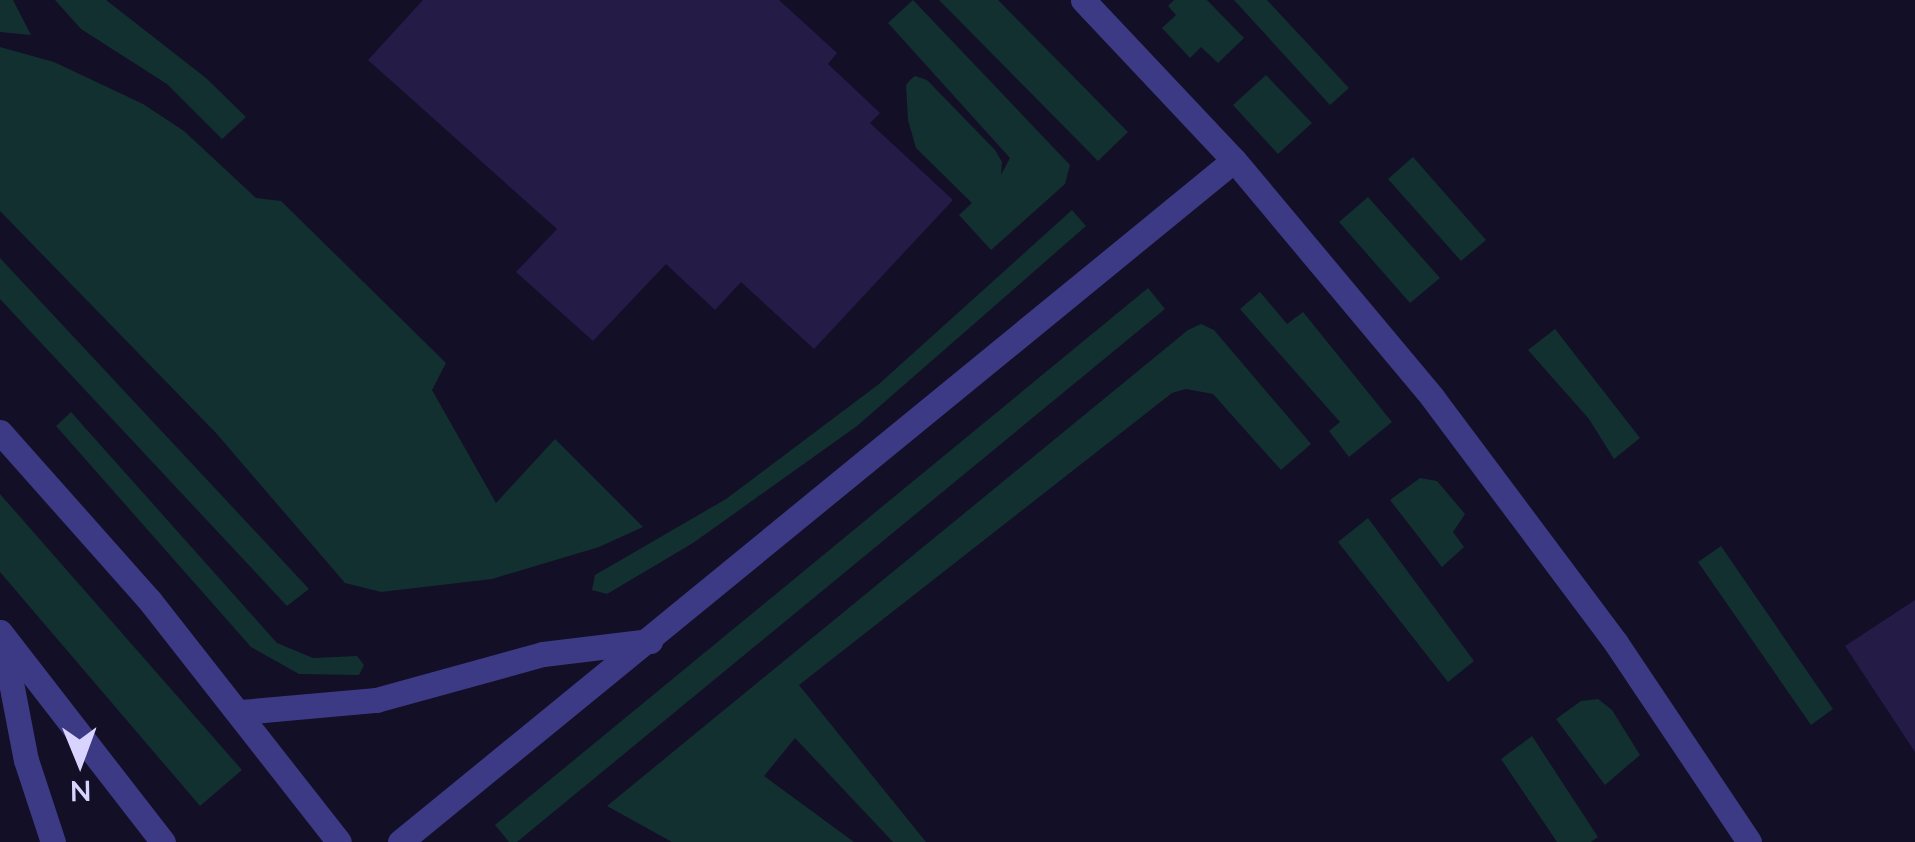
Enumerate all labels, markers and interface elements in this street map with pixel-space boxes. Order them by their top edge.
north arrow [30,712,130,812]
text: N [69,775,92,809]

